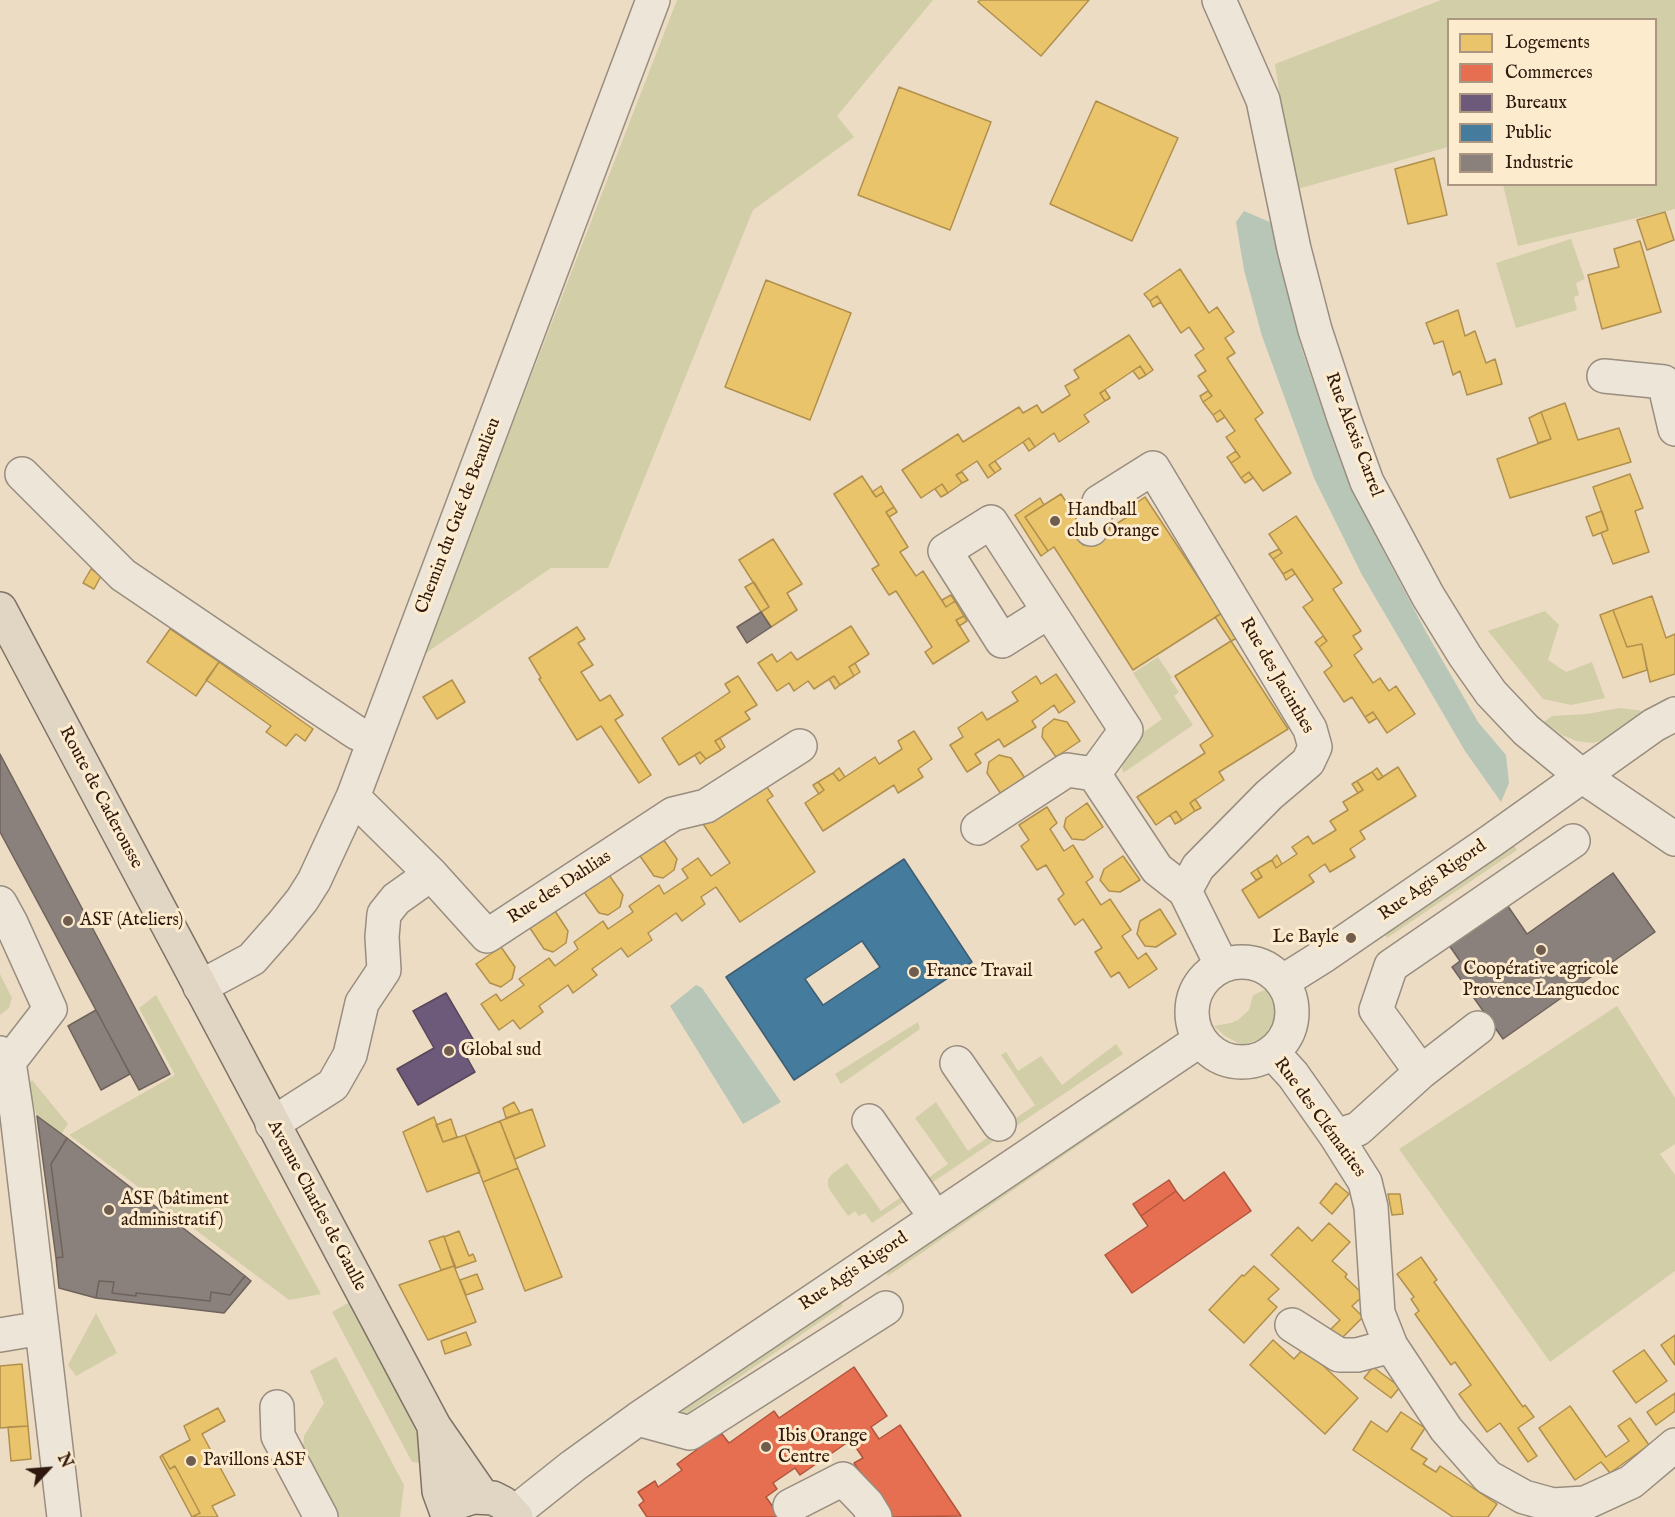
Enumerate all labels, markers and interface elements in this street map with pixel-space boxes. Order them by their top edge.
legend [1447,18,1657,186]
text: Logements [1505,32,1590,55]
text: Commerces [1505,62,1593,85]
text: Bureaux [1505,92,1567,115]
text: Public [1505,122,1552,145]
text: Industrie [1505,152,1573,175]
street label: Rue Alexis Carrel [1319,370,1387,500]
street label: Chemin du Gué de Beaulieu [412,415,506,617]
place label: Handball club Orange [1067,500,1159,542]
marker: Handball club Orange [1048,514,1062,528]
street label: Rue des Jacinthes [1234,614,1318,738]
street label: Route de Caderousse [53,723,147,873]
street label: Rue Agis Rigord [1375,836,1491,926]
street label: Rue des Dahlias [504,847,616,929]
place label: ASF (Ateliers) [80,910,183,932]
marker: ASF (Ateliers) [61,914,75,928]
place label: Le Bayle [1273,927,1339,949]
marker: Le Bayle [1344,931,1358,945]
marker: Coopérative agricole Provence Languedoc [1534,943,1548,957]
place label: Coopérative agricole Provence Languedoc [1463,959,1619,1002]
place label: France Travail [926,961,1032,983]
marker: France Travail [907,965,921,979]
place label: Global sud [461,1040,541,1062]
marker: Global sud [442,1044,456,1058]
street label: Rue des Clématites [1268,1054,1370,1182]
street label: Avenue Charles de Gaulle [262,1117,370,1295]
place label: ASF (bâtiment administratif) [121,1189,229,1232]
marker: ASF (bâtiment administratif) [102,1203,116,1217]
street label: Rue Agis Rigord [796,1228,912,1316]
place label: Ibis Orange Centre [778,1426,867,1468]
north arrow [18,1439,78,1499]
marker: Ibis Orange Centre [759,1440,773,1454]
place label: Pavillons ASF [203,1450,306,1472]
text: N [52,1451,76,1472]
marker: Pavillons ASF [184,1454,198,1468]

